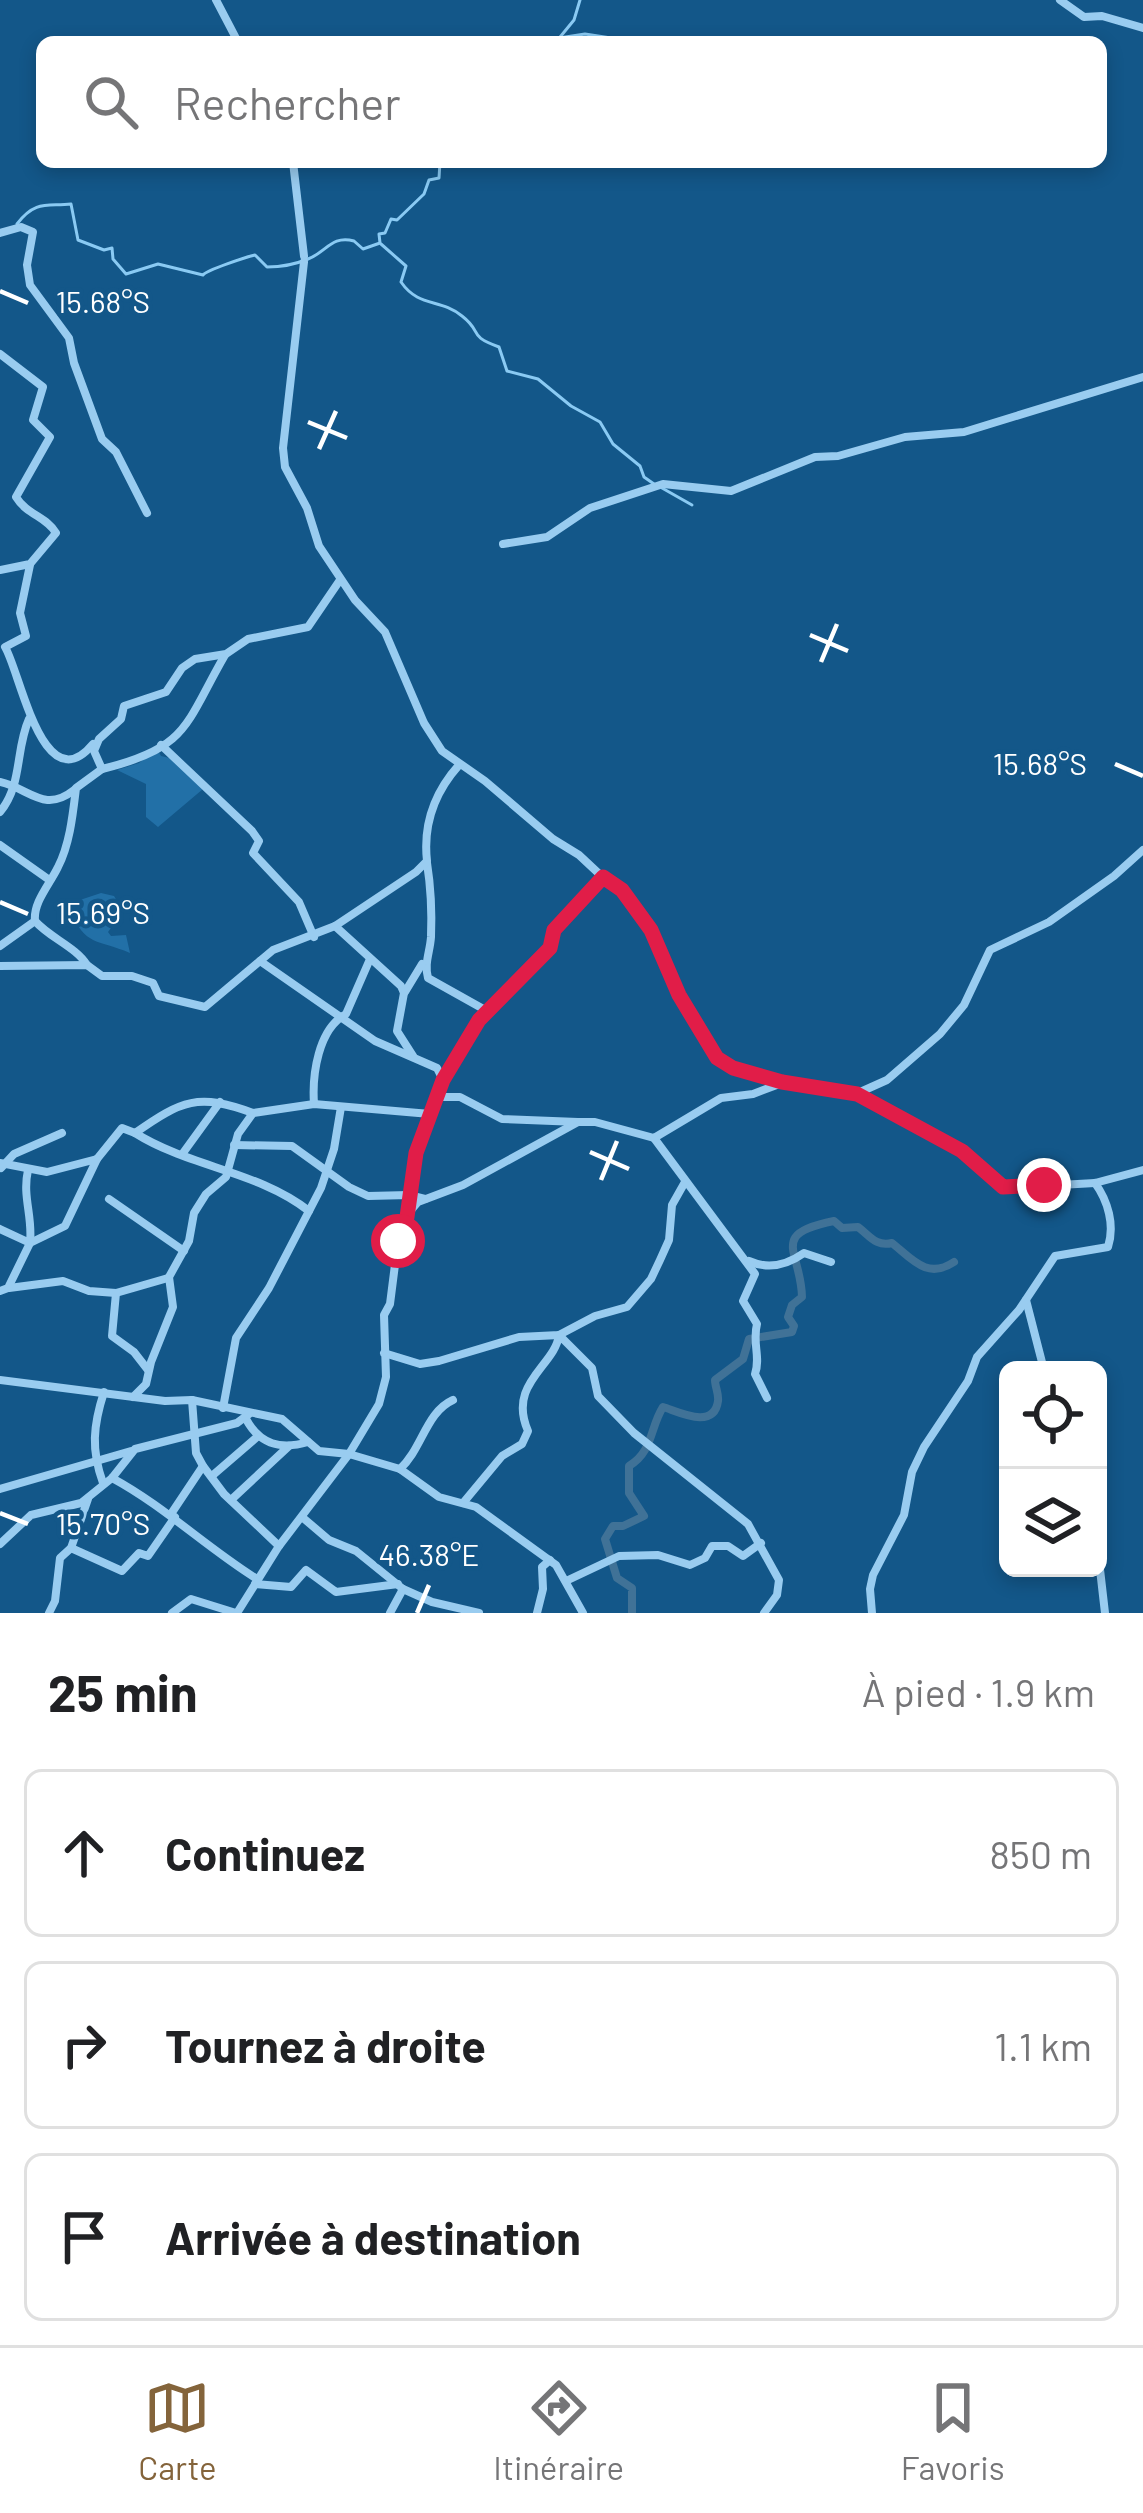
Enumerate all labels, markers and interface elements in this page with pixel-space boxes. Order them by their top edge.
search box [36,36,1107,168]
icon: search [78,69,144,135]
text: Rechercher [174,75,401,129]
text: 15.68°S [56,283,150,319]
text: 15.68°S [993,745,1087,781]
text: 15.69°S [56,894,150,930]
route end [1017,1158,1071,1212]
route start [371,1214,425,1268]
map controls [999,1361,1107,1577]
button: locate [999,1361,1107,1469]
button: layers [999,1469,1107,1577]
text: 15.70°S [56,1505,150,1541]
text: 46.38°E [379,1536,479,1572]
text: 25 min [48,1661,198,1722]
text: À pied · 1.9 km [862,1668,1095,1715]
icon: ahead [51,1820,117,1886]
text: Continuez [165,1826,365,1880]
text: 850 m [990,1830,1092,1877]
icon: right [51,2012,117,2078]
text: Tournez à droite [165,2018,486,2072]
text: 1.1 km [994,2022,1092,2069]
icon: arrive [51,2204,117,2270]
text: Arrivée à destination [165,2210,581,2264]
tab: Carte [138,2375,217,2487]
tab: Itinéraire [493,2375,624,2487]
tab: Favoris [901,2375,1005,2487]

